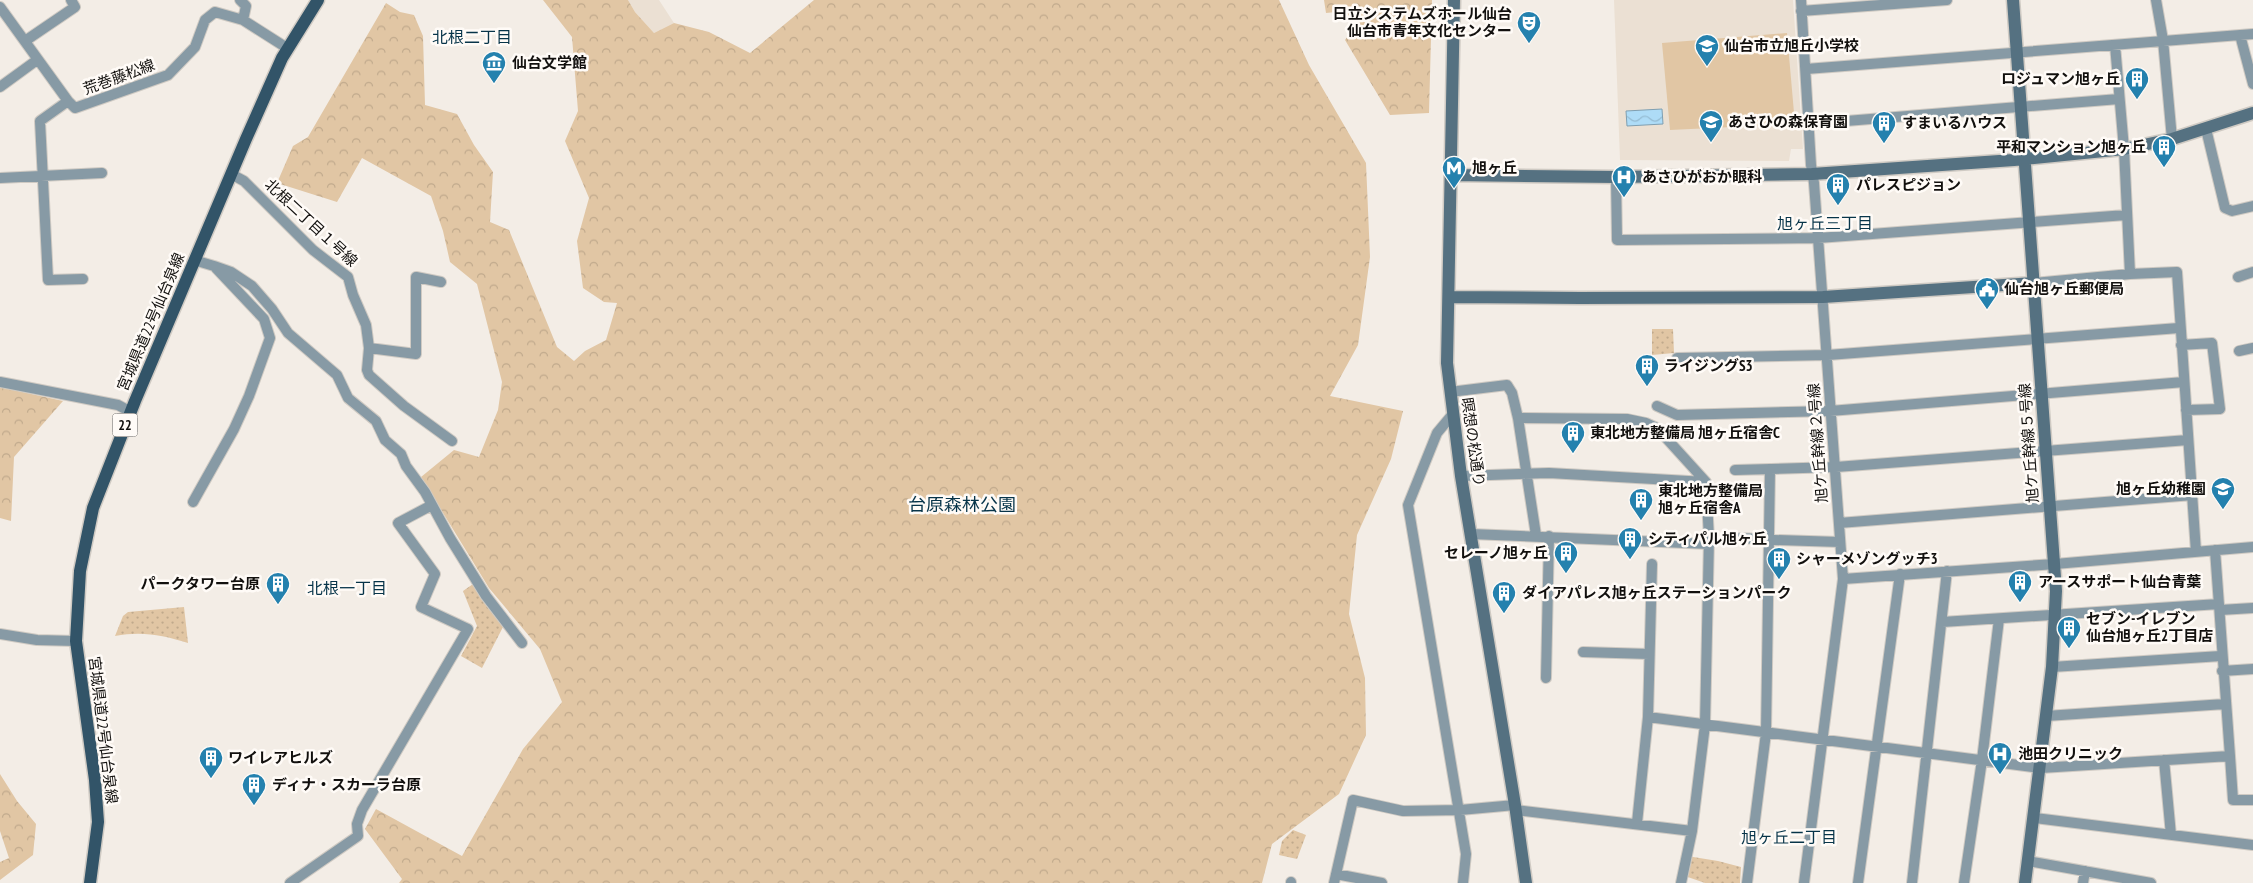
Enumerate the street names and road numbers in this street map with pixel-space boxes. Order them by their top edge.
street label: 荒巻藤松線 [80,55,157,98]
street label: 北根二丁目１号線 [261,175,362,271]
street label: 宮城県道22号仙台泉線 [113,250,188,394]
street label: 旭ケ丘幹線２号線 [1804,383,1831,504]
street label: 旭ケ丘幹線５号線 [2015,383,2042,504]
street label: 瞑想の松通り [1458,396,1489,488]
road number: 22 [112,414,138,436]
street label: 宮城県道22号仙台泉線 [85,655,122,805]

